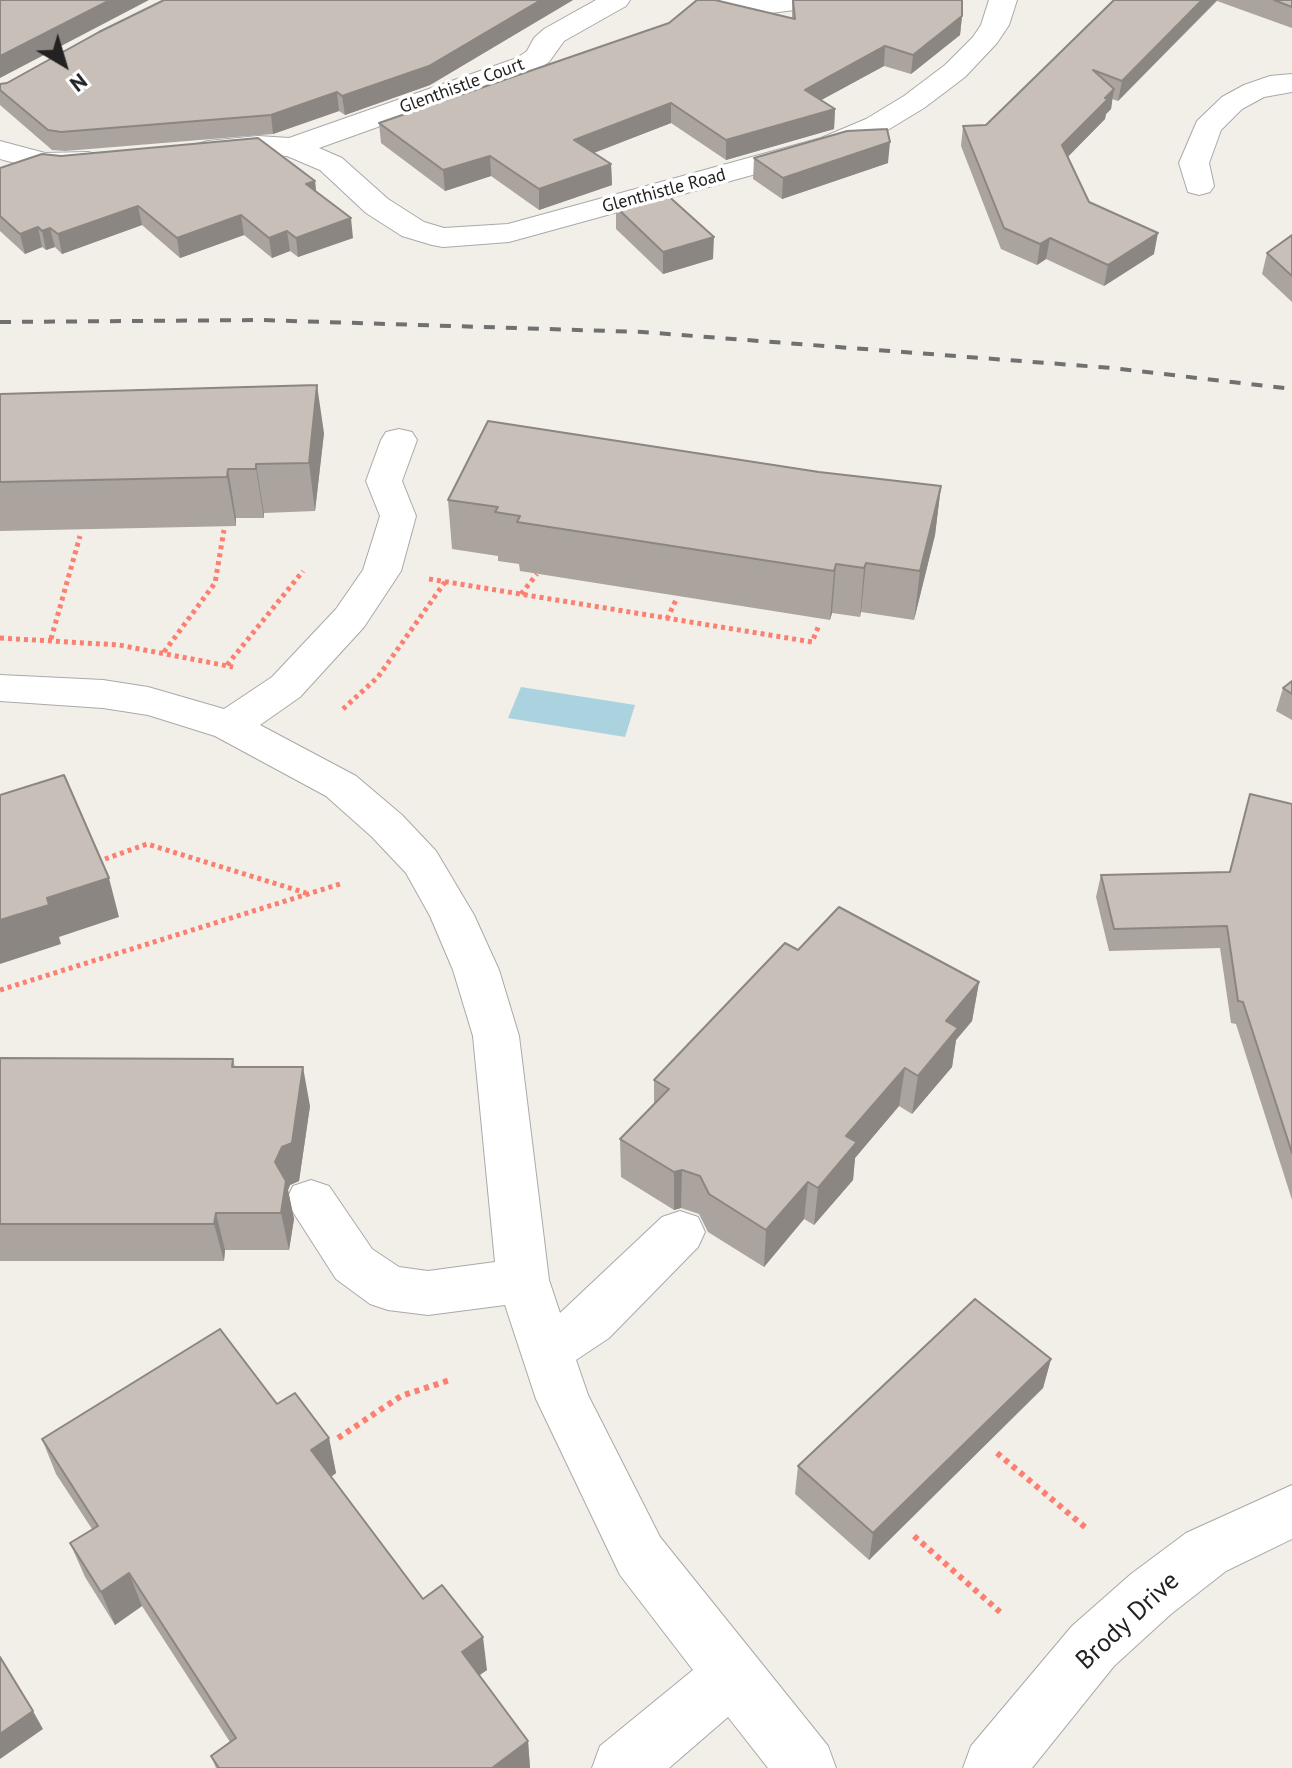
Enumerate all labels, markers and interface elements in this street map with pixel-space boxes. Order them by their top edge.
north arrow [24,24,104,104]
street label: Glenthistle Court [397,54,527,118]
text: N [64,67,93,98]
street label: Glenthistle Road [600,164,728,218]
street label: Brody Drive [1070,1566,1186,1676]

